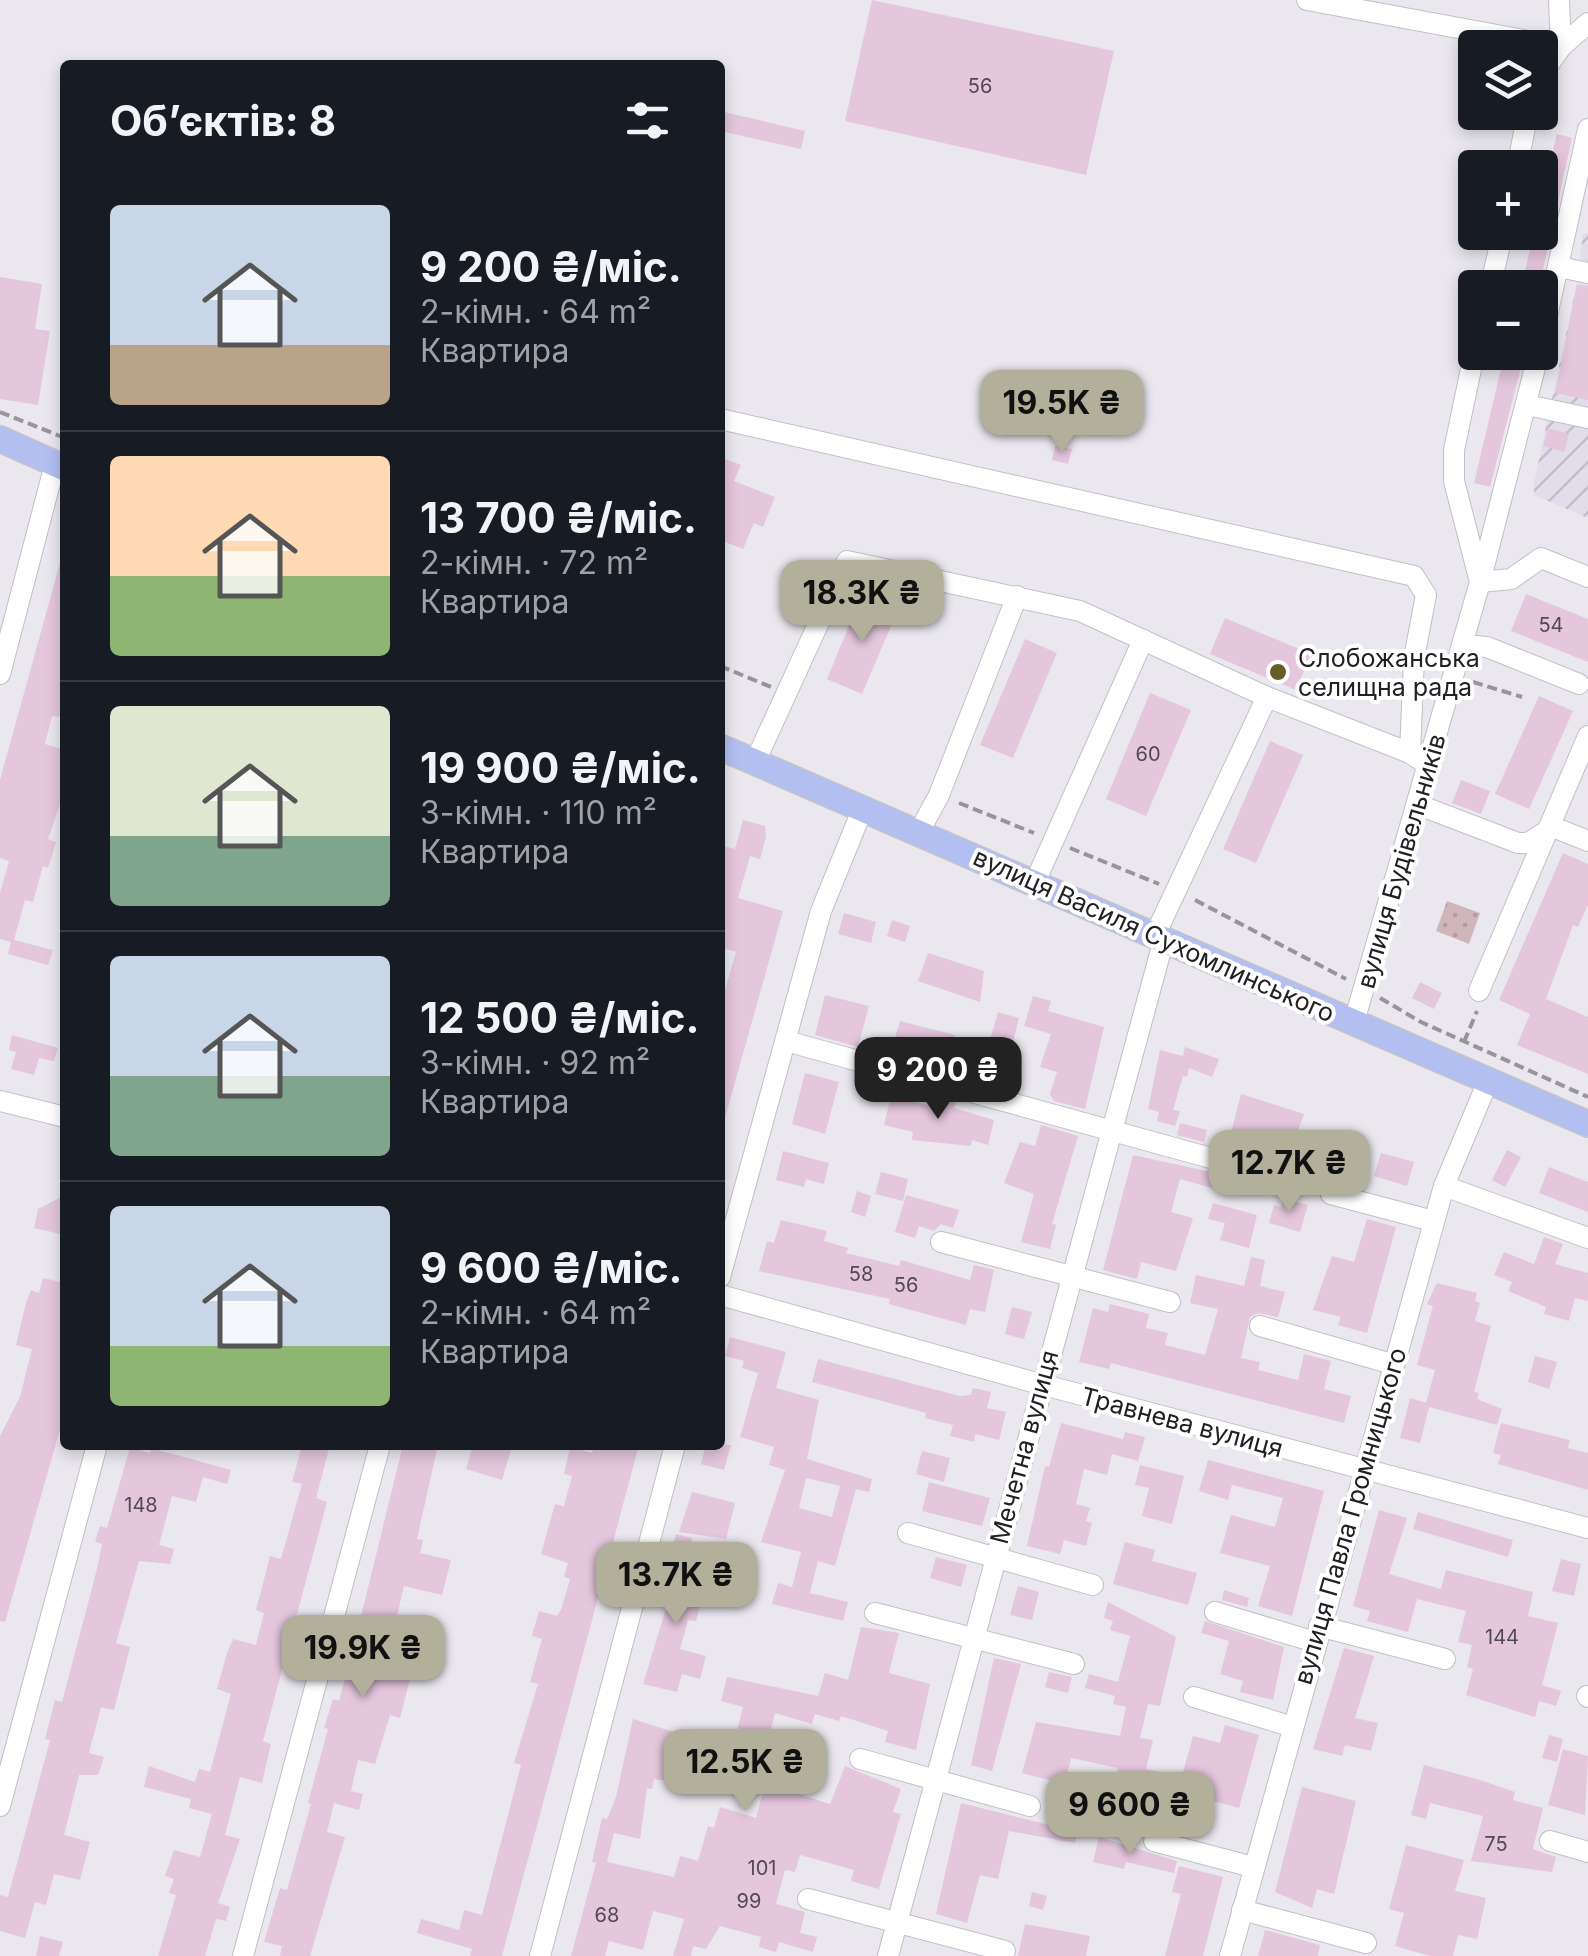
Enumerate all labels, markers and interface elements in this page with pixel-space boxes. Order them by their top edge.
map controls [1458,30,1558,370]
button: layers [1458,30,1558,130]
house number: 56 [968,74,992,98]
icon: filters [620,93,675,148]
text: Об’єктів: 8 [110,95,336,146]
button: + [1458,150,1558,250]
text: 9 200 ₴/міс. [420,241,682,292]
icon: home [190,245,310,365]
button: − [1458,270,1558,370]
text: 2-кімн. · 64 m² [420,292,651,331]
text: Квартира [420,331,569,370]
pin: 19.5K ₴ [970,370,1154,455]
text: 19.5K ₴ [1003,383,1121,422]
text: 13 700 ₴/міс. [420,492,697,543]
icon: home [190,496,310,616]
text: 2-кімн. · 72 m² [420,543,648,582]
pin: 18.3K ₴ [770,560,954,645]
text: 18.3K ₴ [803,573,921,612]
text: Квартира [420,582,569,621]
house number: 54 [1538,613,1564,637]
place label: Слобожанська селищна рада [1298,643,1480,702]
marker: Слобожанська селищна рада [1267,661,1289,683]
street label: вулиця Будівельників [1350,730,1452,992]
text: 19 900 ₴/міс. [420,742,701,793]
house number: 60 [1135,742,1161,766]
icon: home [190,746,310,866]
text: 3-кімн. · 110 m² [420,793,657,832]
text: Квартира [420,832,569,871]
street label: вулиця Василя Сухомлинського [969,842,1339,1028]
text: 12 500 ₴/міс. [420,992,700,1043]
icon: home [190,996,310,1116]
pin: 9 200 ₴ [846,1037,1030,1122]
text: 3-кімн. · 92 m² [420,1043,650,1082]
text: 9 200 ₴ [877,1050,999,1089]
text: Квартира [420,1082,569,1121]
pin: 12.7K ₴ [1197,1130,1381,1215]
text: 12.7K ₴ [1231,1143,1347,1182]
text: 9 600 ₴/міс. [420,1242,683,1293]
icon: home [190,1246,310,1366]
house number: 58 [849,1262,873,1286]
house number: 56 [894,1273,918,1297]
text: 2-кімн. · 64 m² [420,1293,651,1332]
text: Квартира [420,1332,569,1371]
street label: вулиця Павла Громницького [1288,1344,1412,1688]
street label: Мечетна вулиця [984,1347,1064,1547]
street label: Травнева вулиця [1078,1381,1286,1463]
house number: 148 [124,1493,158,1517]
pin: 13.7K ₴ [584,1542,768,1627]
text: 13.7K ₴ [618,1555,734,1594]
pin: 19.9K ₴ [271,1615,455,1700]
house number: 144 [1485,1625,1519,1649]
text: 19.9K ₴ [304,1628,422,1667]
pin: 12.5K ₴ [653,1729,837,1814]
text: 12.5K ₴ [685,1742,805,1781]
pin: 9 600 ₴ [1038,1772,1222,1857]
text: 9 600 ₴ [1068,1785,1192,1824]
house number: 75 [1484,1832,1508,1856]
house number: 101 [748,1856,776,1880]
house number: 99 [737,1889,761,1913]
house number: 68 [595,1903,619,1927]

